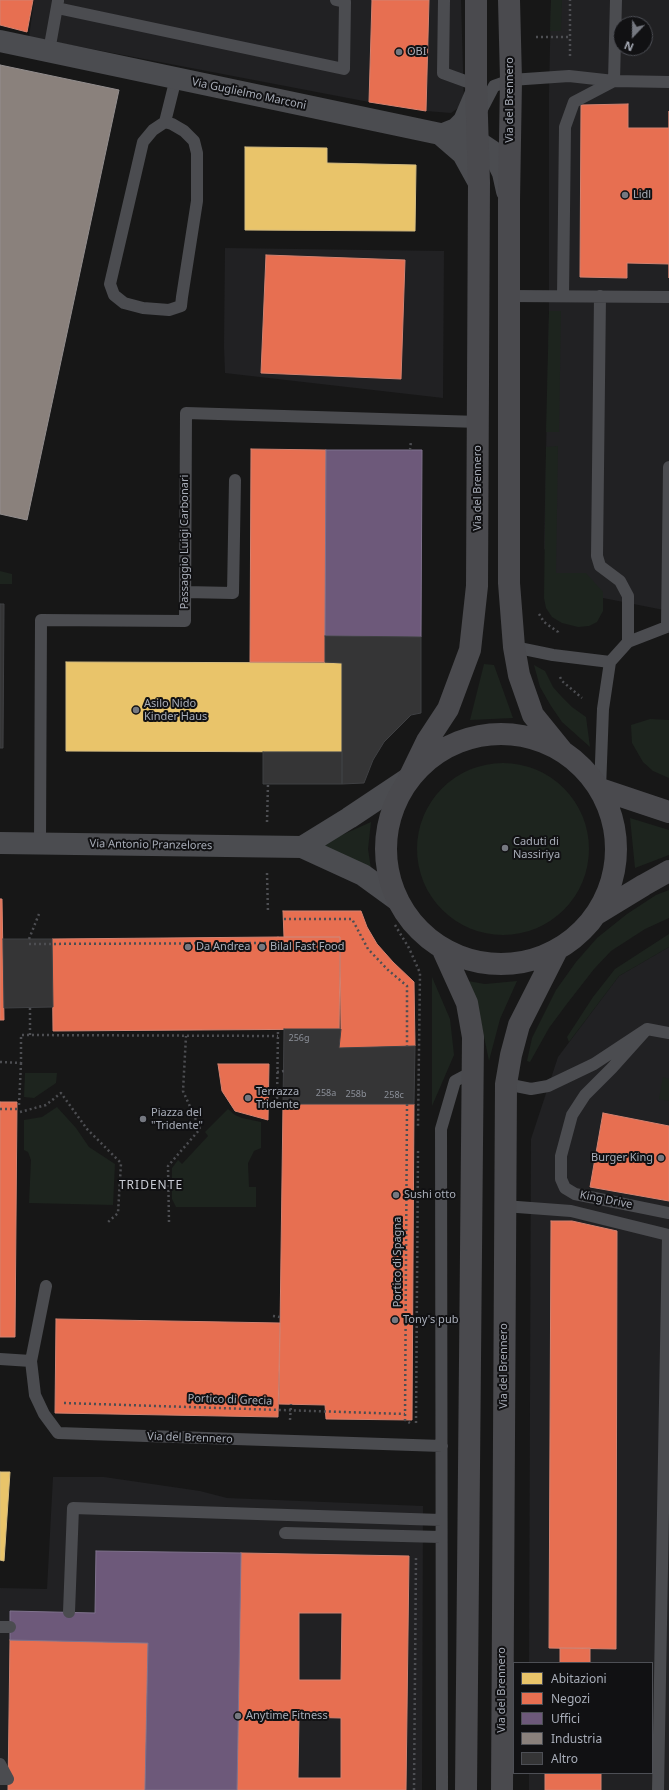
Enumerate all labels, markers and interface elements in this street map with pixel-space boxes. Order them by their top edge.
north arrow [613,16,653,56]
text: N [622,38,636,55]
place label: OBI [407,45,426,59]
marker: OBI [394,47,404,57]
street label: Via del Brennero [503,57,517,143]
street label: Via Guglielmo Marconi [191,75,307,113]
place label: Lidl [633,188,651,202]
marker: Lidl [620,190,630,200]
street label: Via del Brennero [471,445,485,531]
street label: Passaggio Luigi Carbonari [178,475,192,609]
place label: Asilo Nido Kinder Haus [144,697,207,723]
marker: Asilo Nido Kinder Haus [131,705,141,715]
place label: Caduti di Nassiriya [513,835,560,861]
street label: Via Antonio Pranzelores [90,837,212,853]
marker: Caduti di Nassiriya [500,843,510,853]
place label: Da Andrea [196,940,250,954]
place label: Bilal Fast Food [270,940,344,954]
marker: Da Andrea [183,942,193,952]
marker: Bilal Fast Food [257,942,267,952]
house number: 256g [289,1033,309,1043]
place label: Terrazza Tridente [256,1085,299,1111]
house number: 258a [316,1088,336,1098]
house number: 258b [346,1089,366,1099]
house number: 258c [384,1090,404,1100]
marker: Terrazza Tridente [243,1093,253,1103]
place label: Piazza del "Tridente" [151,1106,203,1132]
marker: Piazza del "Tridente" [138,1114,148,1124]
place label: Burger King [591,1151,653,1165]
marker: Burger King [656,1153,666,1163]
district label: TRIDENTE [119,1179,183,1193]
place label: Sushi otto [404,1188,456,1202]
street label: King Drive [579,1188,633,1212]
marker: Sushi otto [391,1190,401,1200]
street label: Portico di Spagna [391,1217,405,1307]
place label: Tony's pub [403,1313,458,1327]
marker: Tony's pub [390,1315,400,1325]
street label: Via del Brennero [497,1323,511,1409]
street label: Portico di Grecia [187,1392,273,1408]
street label: Via del Brennero [147,1430,233,1446]
street label: Via del Brennero [495,1647,509,1733]
legend [513,1662,653,1774]
text: Abitazioni [551,1670,607,1687]
text: Negozi [551,1690,590,1707]
place label: Anytime Fitness [246,1709,328,1723]
text: Uffici [551,1710,580,1727]
marker: Anytime Fitness [233,1711,243,1721]
text: Industria [551,1730,602,1747]
text: Altro [551,1750,578,1767]

